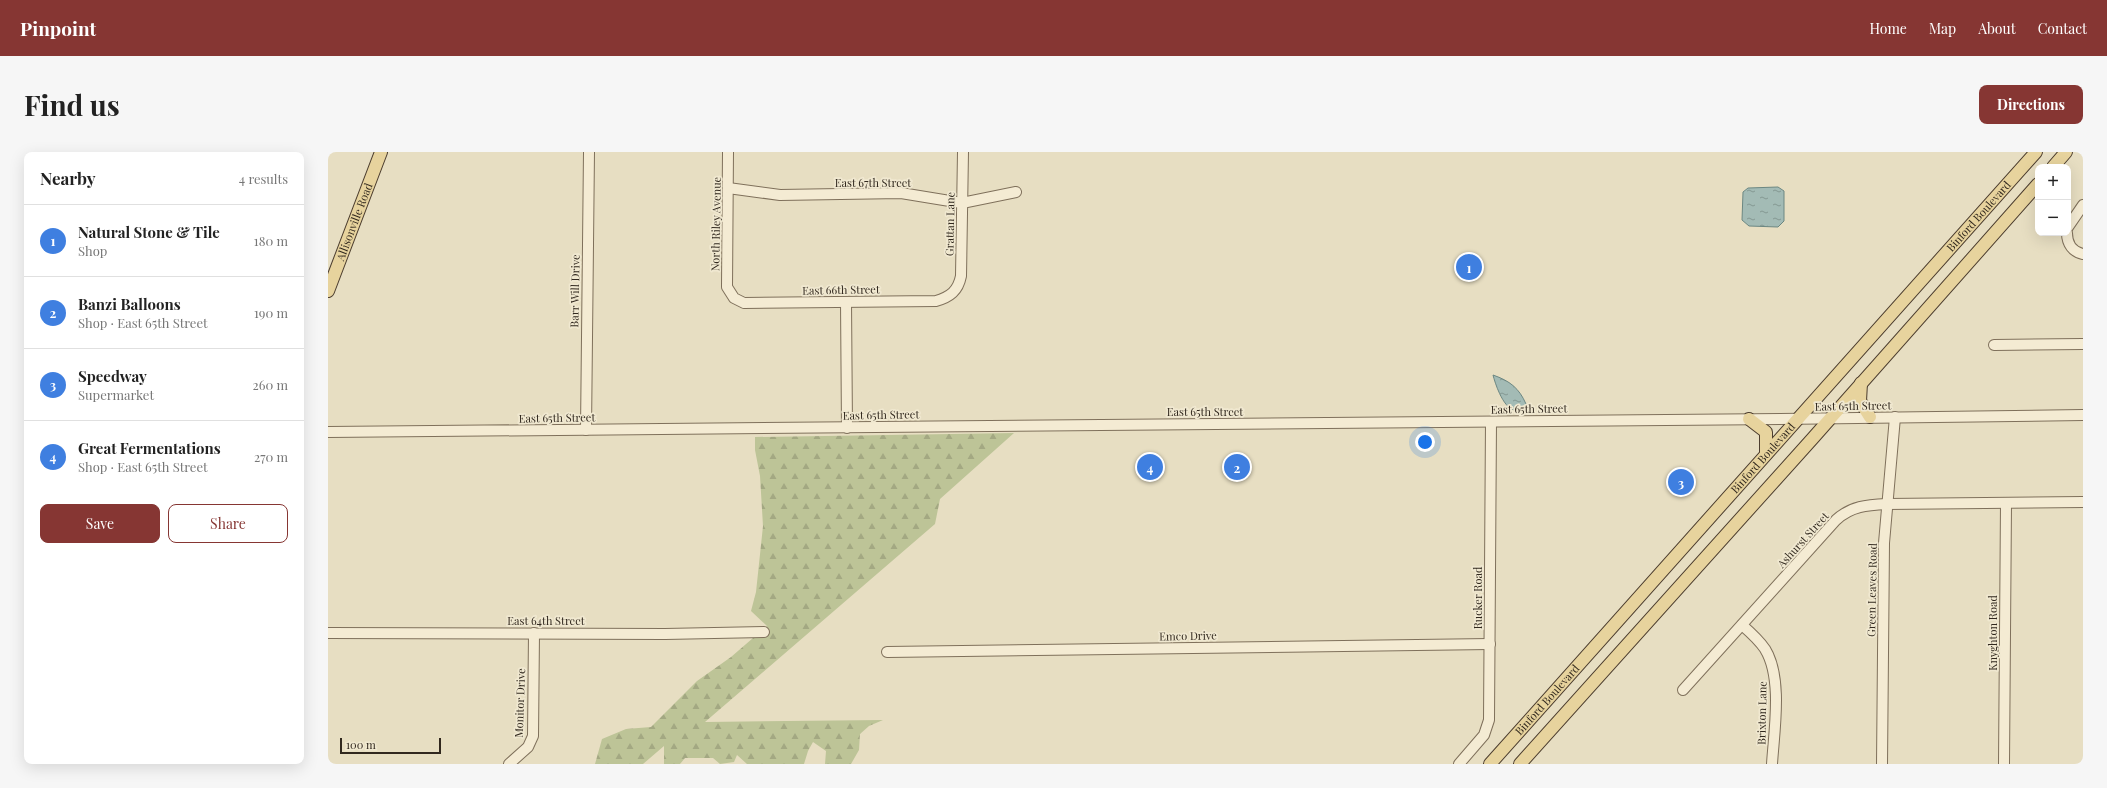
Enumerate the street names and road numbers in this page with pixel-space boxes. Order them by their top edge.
street label: East 67th Street [835,175,911,190]
street label: North Riley Avenue [707,176,724,271]
street label: Binford Boulevard [1943,177,2014,254]
street label: Allisonville Road [332,180,376,264]
street label: Grattan Lane [941,191,958,256]
street label: Barr Will Drive [566,254,583,328]
street label: East 66th Street [802,281,880,298]
street label: East 65th Street [1815,397,1891,414]
street label: East 65th Street [1491,400,1567,417]
street label: East 65th Street [1167,404,1243,419]
street label: East 65th Street [843,406,919,423]
street label: East 65th Street [519,409,595,426]
street label: Binford Boulevard [1727,419,1798,496]
street label: Ashurst Street [1773,508,1832,572]
street label: Green Leaves Road [1863,542,1880,637]
street label: Rucker Road [1470,566,1485,629]
street label: Knyghton Road [1985,595,2000,671]
street label: East 64th Street [507,613,585,628]
street label: Emco Drive [1159,627,1217,644]
street label: Binford Boulevard [1511,661,1583,738]
street label: Monitor Drive [511,668,528,738]
street label: Brixton Lane [1753,680,1770,745]

